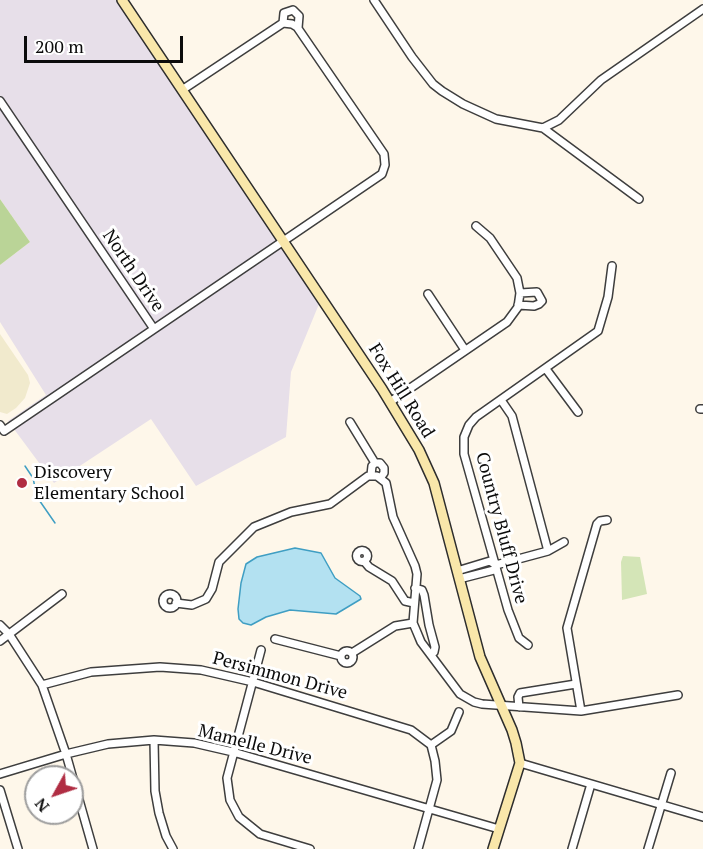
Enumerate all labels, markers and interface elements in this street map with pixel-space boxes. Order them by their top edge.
scale bar [27,24,186,62]
text: 200 m [35,34,84,58]
street label: North Drive [98,226,168,316]
street label: Fox Hill Road [363,340,439,442]
street label: Country Bluff Drive [470,450,532,606]
place label: Discovery Elementary School [34,462,185,504]
marker: Discovery Elementary School [15,476,29,490]
street label: Persimmon Drive [210,648,350,704]
street label: Mamelle Drive [196,720,314,770]
north arrow [24,765,84,825]
text: N [29,794,54,817]

